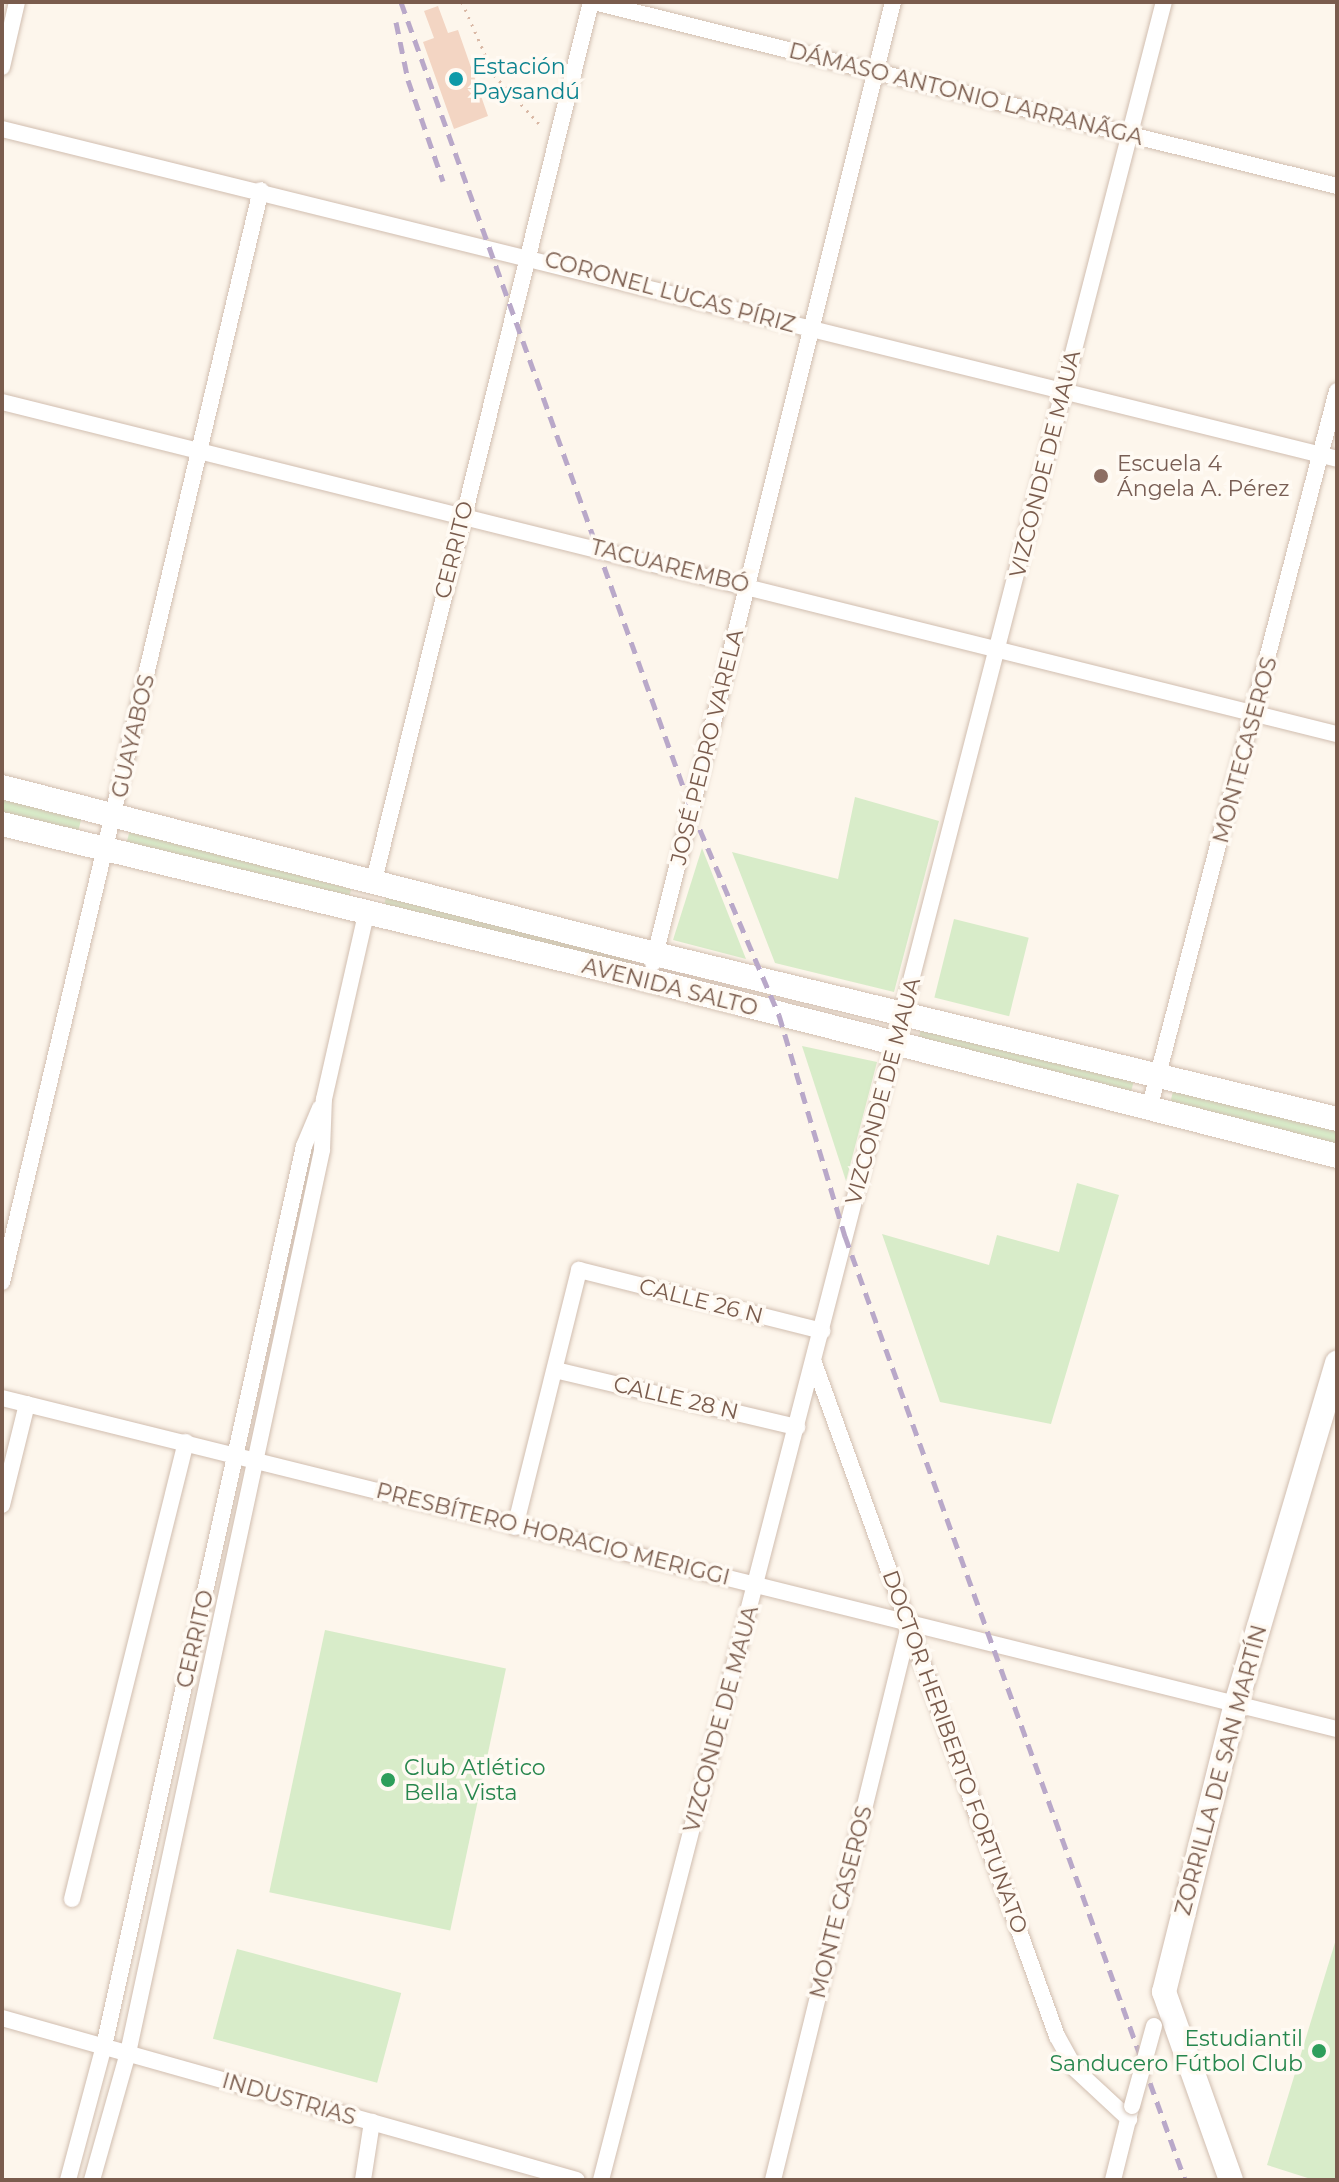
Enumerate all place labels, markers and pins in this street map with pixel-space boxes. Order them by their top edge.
place label: Estación Paysandú [472,53,580,104]
marker: Estación Paysandú [447,70,465,88]
place label: Escuela 4 Ángela A. Pérez [1117,450,1289,502]
marker: Escuela 4 Ángela A. Pérez [1092,467,1110,485]
place label: Club Atlético Bella Vista [404,1754,546,1806]
marker: Club Atlético Bella Vista [379,1771,397,1789]
place label: Estudiantil Sanducero Fútbol Club [1049,2025,1303,2076]
marker: Estudiantil Sanducero Fútbol Club [1310,2042,1328,2060]

